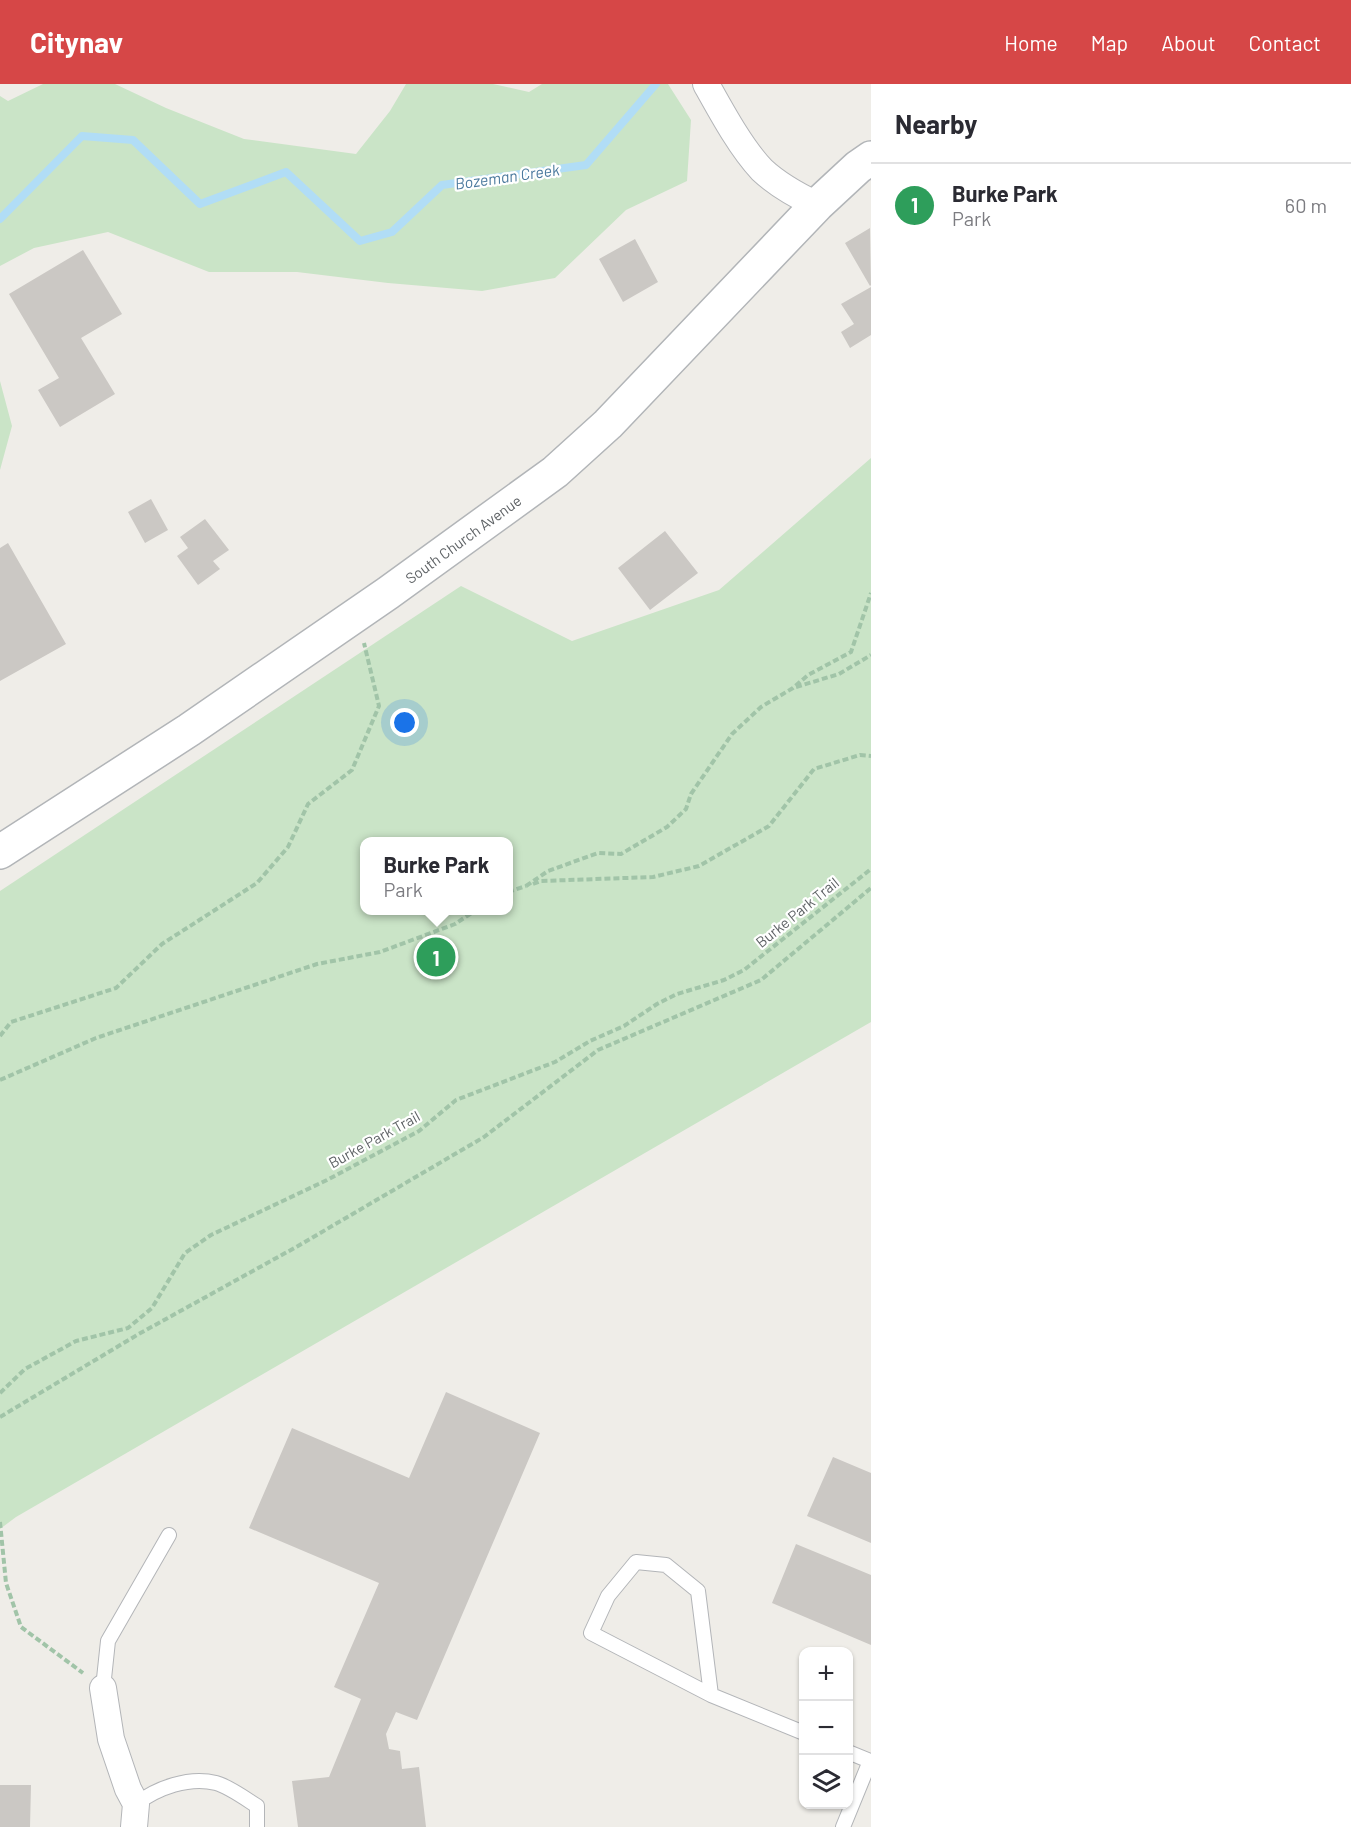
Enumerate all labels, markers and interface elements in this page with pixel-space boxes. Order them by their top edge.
text: Citynav [30,25,123,59]
text: Home [1004,30,1058,55]
text: Map [1091,30,1128,55]
text: About [1161,30,1216,55]
text: Contact [1249,30,1321,55]
text: Nearby [895,108,977,139]
water label: Bozeman Creek [453,159,561,193]
text: Burke Park [952,180,1058,206]
text: 1 [911,193,918,217]
text: 60 m [1285,193,1327,217]
text: Park [952,206,991,230]
street label: South Church Avenue [402,491,524,587]
your location [390,708,419,737]
popup [360,837,513,915]
text: Burke Park [384,851,489,877]
street label: Burke Park Trail [752,873,842,951]
text: Park [384,877,423,901]
pin: 1 [416,934,456,980]
street label: Burke Park Trail [325,1107,423,1171]
map controls [799,1647,853,1809]
button: + [799,1647,853,1701]
button: − [799,1701,853,1755]
button: layers [799,1755,853,1809]

